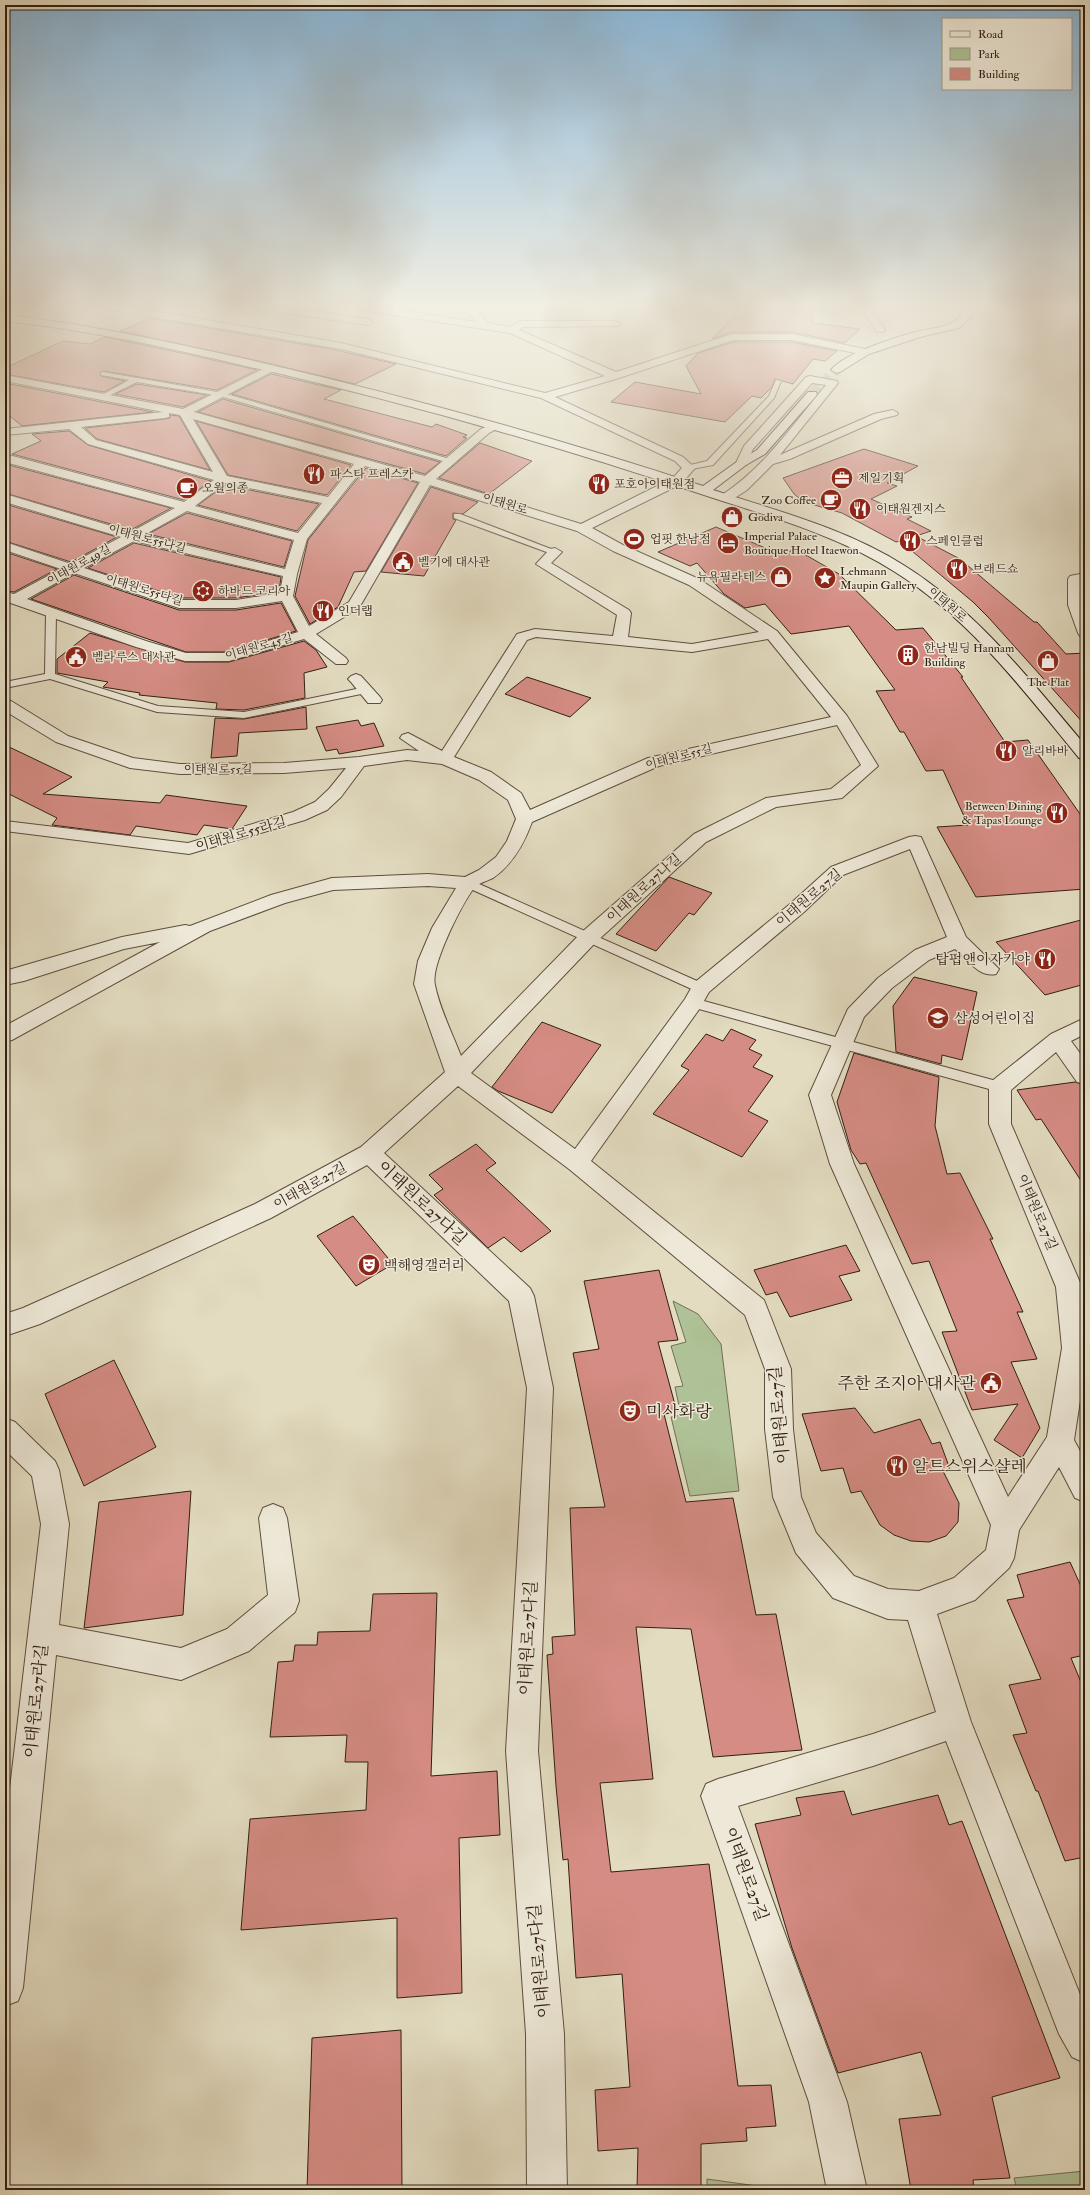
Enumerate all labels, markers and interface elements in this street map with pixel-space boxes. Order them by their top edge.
legend [942,18,1072,90]
text: Road [978,27,1003,42]
text: Park [978,47,1000,62]
text: Building [978,67,1021,82]
restaurant icon: 파스타 프레스카 [301,461,327,487]
office icon: 제일기획 [829,465,855,491]
place label: 파스타 프레스카 [330,467,414,482]
restaurant icon: 포호아이태원점 [586,471,612,497]
place label: 제일기획 [858,471,904,486]
cafe icon: 오월의종 [174,475,200,501]
place label: 포호아이태원점 [614,477,695,492]
place label: 오월의종 [202,481,249,496]
cafe icon: Zoo Coffee [818,487,844,513]
street label: 이태원로 [481,490,530,518]
place label: Zoo Coffee [761,493,816,508]
restaurant icon: 이태원겐지스 [847,496,873,522]
place label: 이태원겐지스 [876,502,946,517]
shop icon: Godiva [719,504,745,530]
place label: Godiva [748,510,784,525]
street label: 이태원로55나길 [106,521,188,557]
sports icon: 업핏 한남점 [621,526,647,552]
restaurant icon: 스페인클럽 [897,528,923,554]
place label: Imperial Palace Boutique Hotel Itaewon [744,529,859,558]
hotel icon: Imperial Palace Boutique Hotel Itaewon [715,530,741,556]
place label: 업핏 한남점 [650,532,711,547]
place label: 스페인클럽 [926,534,984,549]
street label: 이태원로49길 [44,541,114,589]
public building icon: 벨기에 대사관 [390,549,416,575]
place label: 벨기에 대사관 [418,555,490,570]
restaurant icon: 브래드쇼 [944,556,970,582]
place label: 브래드쇼 [972,562,1019,577]
shop icon: 뉴욕필라테스 [768,564,794,590]
place label: Lehmann Maupin Gallery [840,564,917,593]
place icon: Lehmann Maupin Gallery [812,565,838,591]
place label: 뉴욕필라테스 [696,570,766,585]
street label: 이태원로55다길 [104,571,184,609]
synagogue icon: 하바드 코리아 [190,578,216,604]
place label: 하바드 코리아 [218,584,290,599]
street label: 이태원로 [925,584,970,626]
restaurant icon: 인더랩 [310,598,336,624]
place label: 인더랩 [338,604,373,619]
street label: 이태원로45길 [223,630,295,664]
place label: 한남빌딩 Hannam Building [924,641,1015,670]
building icon: 한남빌딩 Hannam Building [895,642,921,668]
public building icon: 벨라루스 대사관 [63,644,89,670]
shop icon: The Flat [1035,648,1061,674]
place label: 벨라루스 대사관 [92,650,176,665]
place label: The Flat [1027,675,1069,690]
restaurant icon: 알리바바 [993,738,1019,764]
street label: 이태원로55길 [644,741,714,773]
place label: 알리바바 [1022,744,1069,759]
street label: 이태원로55길 [184,762,252,777]
place label: Between Dining & Tapas Lounge [961,799,1043,828]
restaurant icon: Between Dining & Tapas Lounge [1044,800,1070,826]
street label: 이태원로55라길 [194,813,288,855]
street label: 이태원로27나길 [603,850,685,926]
street label: 이태원로27길 [772,865,846,931]
restaurant icon: 탑펍앤이자카야 [1032,946,1058,972]
place label: 탑펍앤이자카야 [935,951,1030,968]
school or university icon: 삼성어린이집 [925,1005,951,1031]
place label: 삼성어린이집 [954,1010,1035,1027]
street label: 이태원로27다길 [373,1156,471,1250]
street label: 이태원로27길 [270,1159,350,1213]
street label: 이태원로27길 [1013,1171,1061,1253]
theatre icon: 백해영갤러리 [356,1252,382,1278]
place label: 백해영갤러리 [384,1257,465,1274]
street label: 이태원로27길 [764,1365,794,1465]
public building icon: 주한 조지아 대사관 [978,1370,1004,1396]
place label: 주한 조지아 대사관 [837,1373,977,1394]
theatre icon: 미사화랑 [617,1398,643,1424]
place label: 미사화랑 [646,1401,712,1422]
restaurant icon: 알트스위스샬레 [884,1453,910,1479]
place label: 알트스위스샬레 [912,1456,1027,1477]
street label: 이태원로27다길 [515,1580,541,1696]
street label: 이태원로27라길 [20,1643,52,1759]
street label: 이태원로27길 [719,1824,773,1924]
street label: 이태원로27다길 [524,1903,554,2019]

